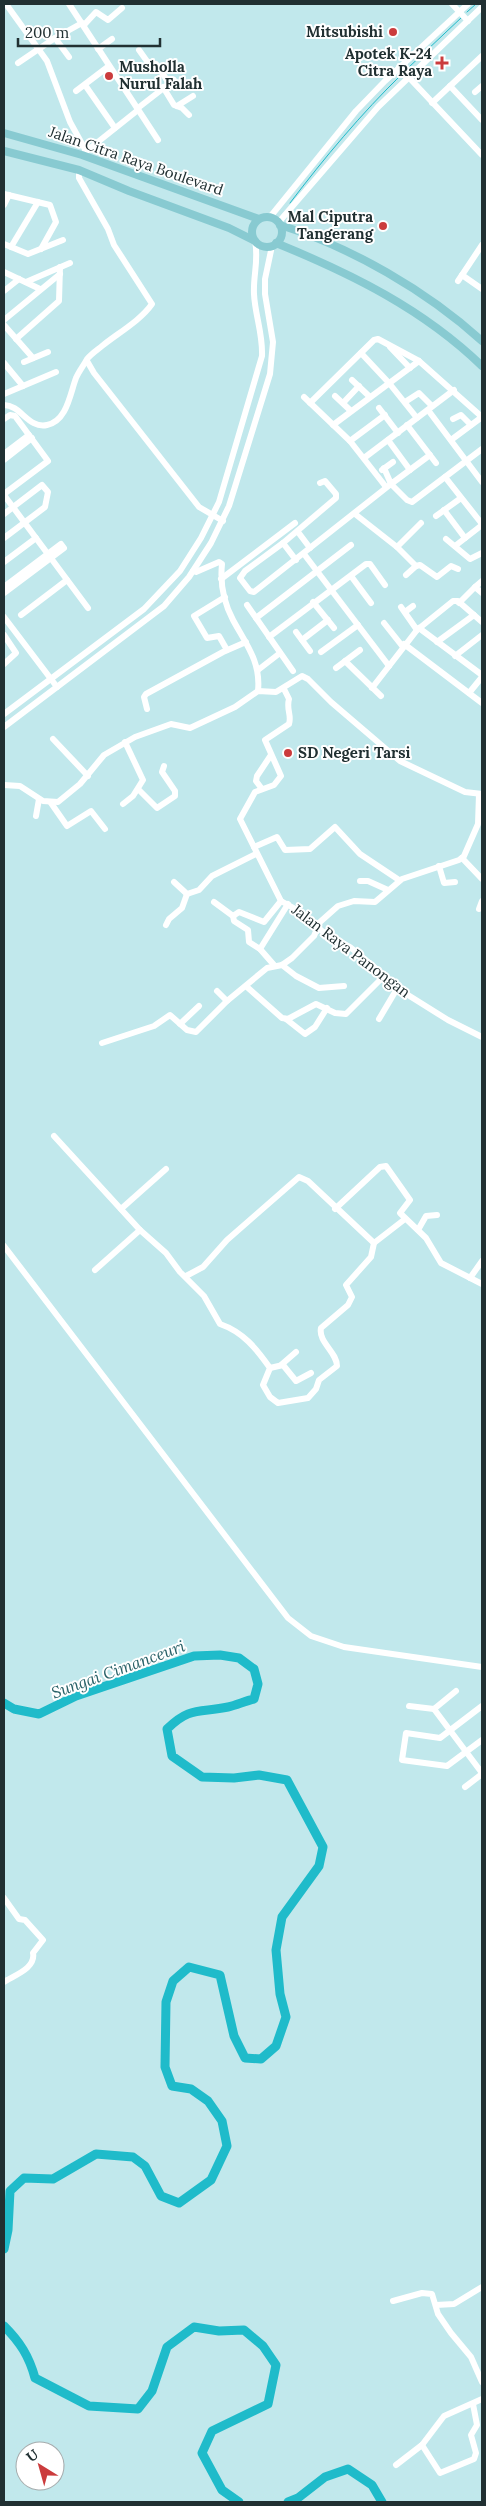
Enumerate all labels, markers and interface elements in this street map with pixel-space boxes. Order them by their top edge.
scale bar [18,15,160,47]
place label: Mitsubishi [306,22,383,41]
text: 200 m [25,23,69,42]
marker: Mitsubishi [387,26,399,38]
place label: Apotek K-24 Citra Raya [345,44,432,80]
place label: Musholla Nurul Falah [119,57,203,93]
marker: Apotek K-24 Citra Raya [436,57,448,69]
marker: Musholla Nurul Falah [103,70,115,82]
street label: Jalan Citra Raya Boulevard [46,121,226,199]
place label: Mal Ciputra Tangerang [287,207,374,243]
marker: Mal Ciputra Tangerang [377,220,389,232]
place label: SD Negeri Tarsi [298,743,410,762]
marker: SD Negeri Tarsi [282,747,294,759]
street label: Jalan Raya Panongan [288,899,414,1001]
water label: Sungai Cimanceuri [48,1636,188,1702]
north arrow [15,2441,65,2491]
text: U [23,2445,42,2466]

